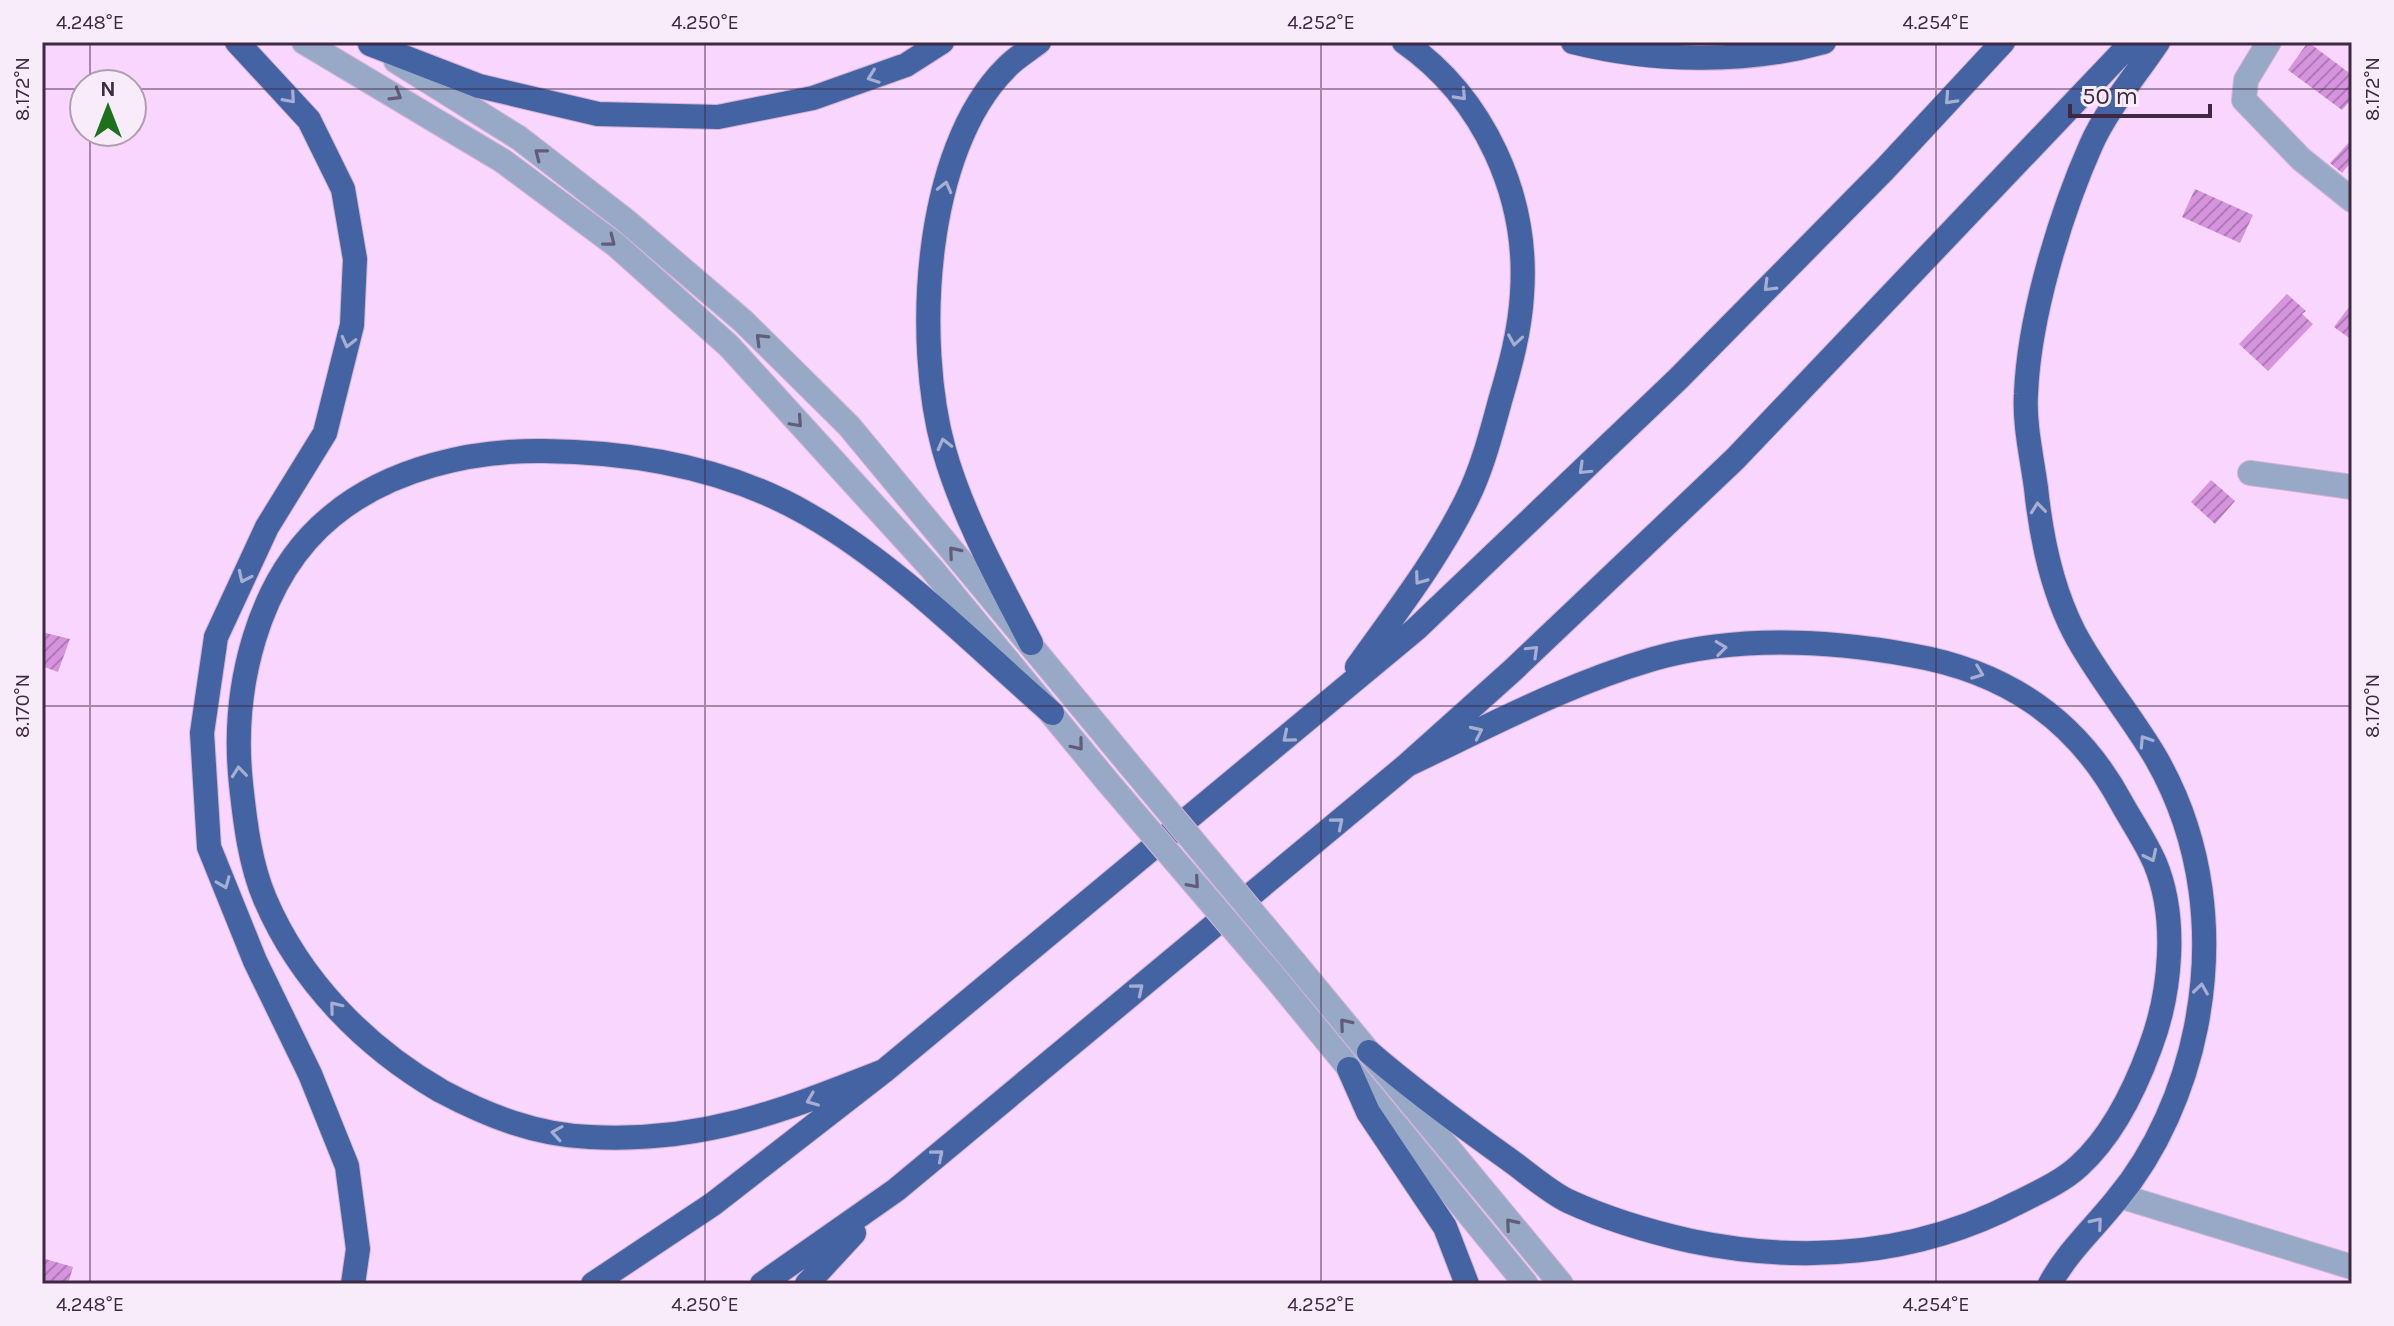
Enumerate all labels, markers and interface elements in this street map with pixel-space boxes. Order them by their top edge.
text: 4.248°E [56,11,124,34]
text: 4.250°E [671,11,739,34]
text: 4.252°E [1287,11,1355,34]
text: 4.254°E [1903,11,1969,34]
text: 8.172°N [11,57,34,121]
text: 8.172°N [2361,57,2384,121]
one-way arrow [867,67,881,84]
north arrow [68,68,148,148]
scale bar [2070,68,2210,118]
text: N [100,76,116,102]
text: 50 m [2082,82,2138,110]
one-way arrow [387,85,402,101]
one-way arrow [1451,86,1466,100]
one-way arrow [281,89,295,104]
one-way arrow [1944,90,1959,104]
one-way arrow [534,150,549,164]
one-way arrow [936,181,953,194]
one-way arrow [602,232,616,246]
one-way arrow [1764,277,1778,291]
one-way arrow [1508,333,1525,347]
one-way arrow [340,334,357,348]
one-way arrow [756,334,770,348]
one-way arrow [787,412,802,427]
one-way arrow [936,437,953,451]
one-way arrow [1579,459,1593,474]
one-way arrow [2030,501,2047,514]
one-way arrow [949,547,964,561]
one-way arrow [237,569,253,584]
one-way arrow [1415,571,1429,585]
one-way arrow [1715,639,1728,656]
one-way arrow [1524,646,1538,660]
one-way arrow [1970,663,1984,680]
text: 8.170°N [11,674,34,738]
text: 8.170°N [2361,674,2384,738]
one-way arrow [1469,726,1483,742]
one-way arrow [1283,727,1297,742]
one-way arrow [2140,735,2155,750]
one-way arrow [1068,736,1082,751]
one-way arrow [231,765,248,778]
one-way arrow [1328,818,1343,833]
one-way arrow [2141,848,2156,863]
one-way arrow [1184,874,1199,889]
one-way arrow [214,875,231,889]
one-way arrow [2192,982,2209,996]
one-way arrow [1129,984,1143,999]
one-way arrow [331,1001,345,1016]
one-way arrow [1340,1019,1355,1033]
one-way arrow [806,1090,820,1107]
one-way arrow [550,1125,564,1142]
one-way arrow [929,1150,943,1165]
one-way arrow [2087,1217,2102,1232]
one-way arrow [1506,1219,1521,1233]
text: 4.248°E [56,1293,124,1316]
text: 4.250°E [671,1293,739,1316]
text: 4.252°E [1287,1293,1355,1316]
text: 4.254°E [1903,1293,1969,1316]

